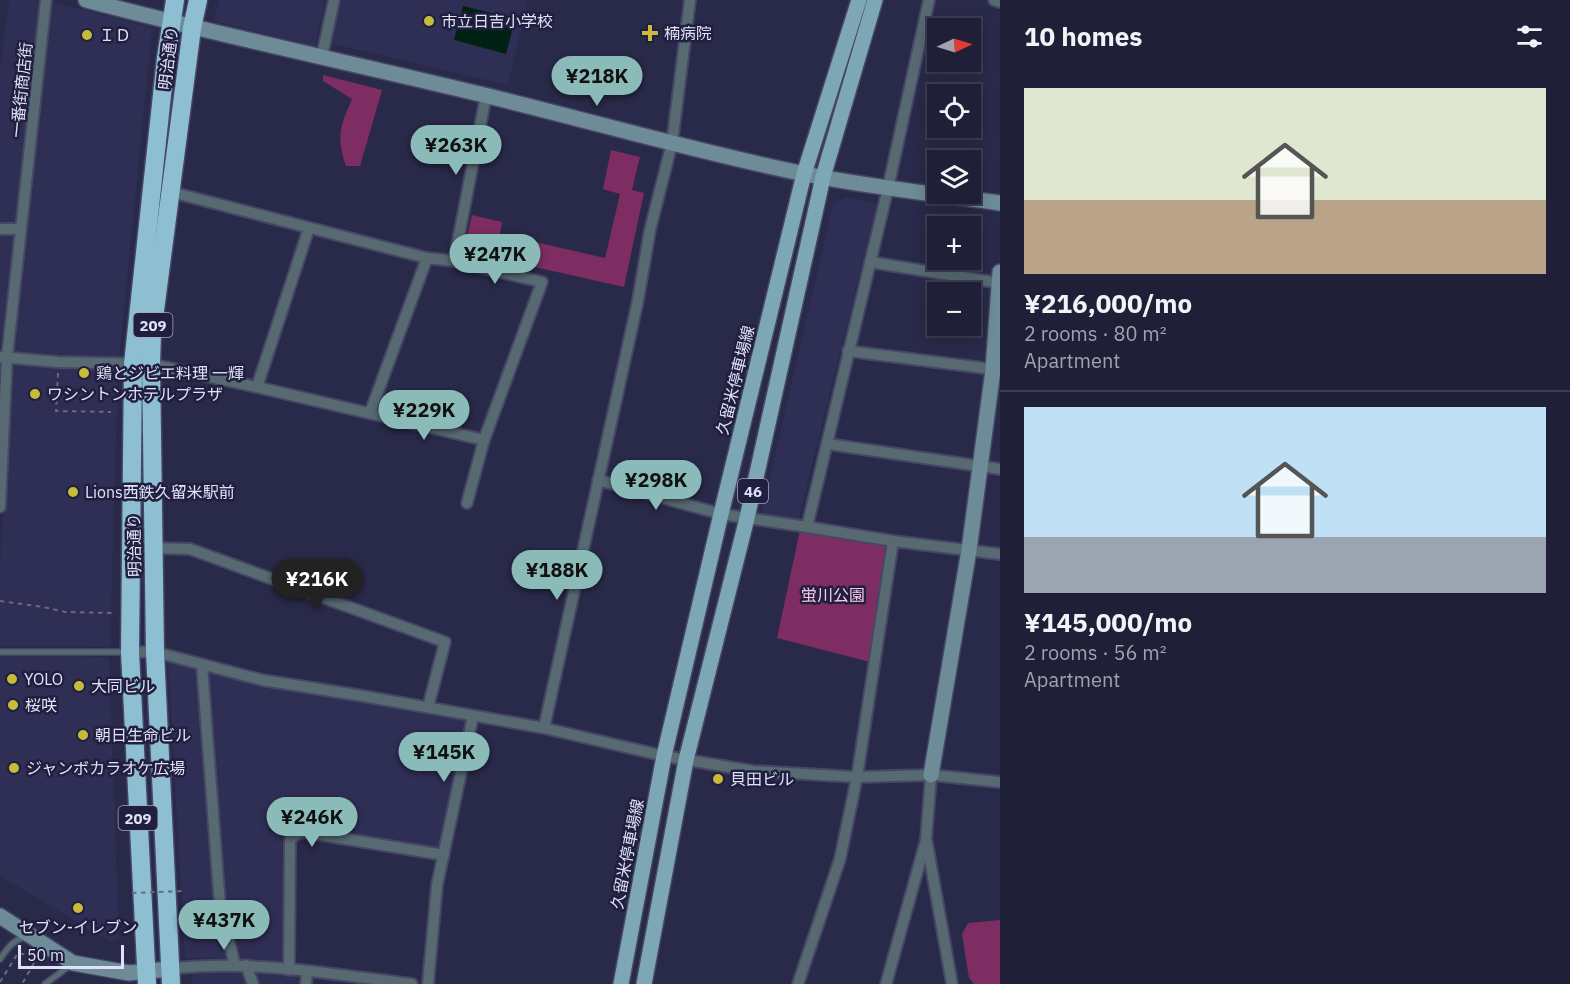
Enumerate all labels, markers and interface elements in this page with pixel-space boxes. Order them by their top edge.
place label: 市立日吉小学校 [441,11,553,31]
marker: 市立日吉小学校 [422,14,436,28]
north arrow [927,18,981,72]
map controls [927,18,981,336]
text: 10 homes [1024,19,1142,53]
icon: filters [1513,20,1546,53]
place label: 楠病院 [664,23,712,43]
marker: 楠病院 [641,24,659,42]
place label: ＩＤ [99,25,131,45]
street label: 明治通り [154,25,182,91]
marker: ＩＤ [80,28,94,42]
street label: 一番街商店街 [6,41,36,139]
pin: ¥218K [555,56,639,107]
text: ¥218K [566,62,628,89]
button: locate [927,84,981,138]
pin: ¥263K [414,125,498,176]
icon: home [1231,127,1339,235]
text: ¥263K [425,131,487,158]
button: layers [927,150,981,204]
button: + [927,216,981,270]
pin: ¥247K [453,234,537,285]
text: ¥247K [464,240,526,267]
button: − [927,282,981,336]
text: ¥216,000/mo [1024,286,1192,320]
road number: 209 [134,313,172,337]
text: 2 rooms · 80 m² [1024,320,1167,347]
street label: 久留米停車場線 [712,323,758,437]
text: Apartment [1024,347,1120,374]
place label: 鶏とジビエ料理 一輝 [96,363,244,383]
marker: 鶏とジビエ料理 一輝 [77,366,91,380]
place label: ワシントンホテルプラザ [47,384,223,404]
marker: ワシントンホテルプラザ [28,387,42,401]
pin: ¥229K [382,390,466,441]
text: ¥229K [393,396,455,423]
icon: home [1231,446,1339,554]
pin: ¥298K [614,460,698,511]
text: ¥298K [625,466,687,493]
road number: 46 [738,479,768,503]
place label: Lions西鉄久留米駅前 [85,482,235,502]
marker: Lions西鉄久留米駅前 [66,485,80,499]
street label: 明治通り [123,513,145,577]
pin: ¥188K [515,550,599,601]
text: ¥188K [526,556,588,583]
pin: ¥216K [275,559,359,610]
text: ¥216K [286,565,348,592]
park label: 蛍川公園 [801,585,865,605]
text: ¥145,000/mo [1024,605,1192,639]
text: 2 rooms · 56 m² [1024,639,1167,666]
text: Apartment [1024,666,1120,693]
place label: YOLO [24,669,63,689]
marker: YOLO [5,672,19,686]
place label: 大同ビル [91,676,155,696]
marker: 大同ビル [72,679,86,693]
place label: 桜咲 [25,695,57,715]
marker: 桜咲 [6,698,20,712]
place label: 朝日生命ビル [95,725,191,745]
marker: 朝日生命ビル [76,728,90,742]
pin: ¥145K [402,732,486,783]
text: ¥145K [413,738,475,765]
place label: ジャンボカラオケ広場 [26,758,185,778]
marker: ジャンボカラオケ広場 [7,761,21,775]
place label: 貝田ビル [730,769,794,789]
marker: 貝田ビル [711,772,725,786]
pin: ¥246K [270,797,354,848]
street label: 久留米停車場線 [606,797,648,911]
text: ¥246K [281,803,343,830]
road number: 209 [118,806,158,830]
pin: ¥437K [182,900,266,951]
marker: セブン-イレブン [71,901,85,915]
text: ¥437K [193,906,255,933]
place label: セブン-イレブン [19,917,137,937]
scale bar [18,942,124,970]
text: 50 m [27,945,64,965]

